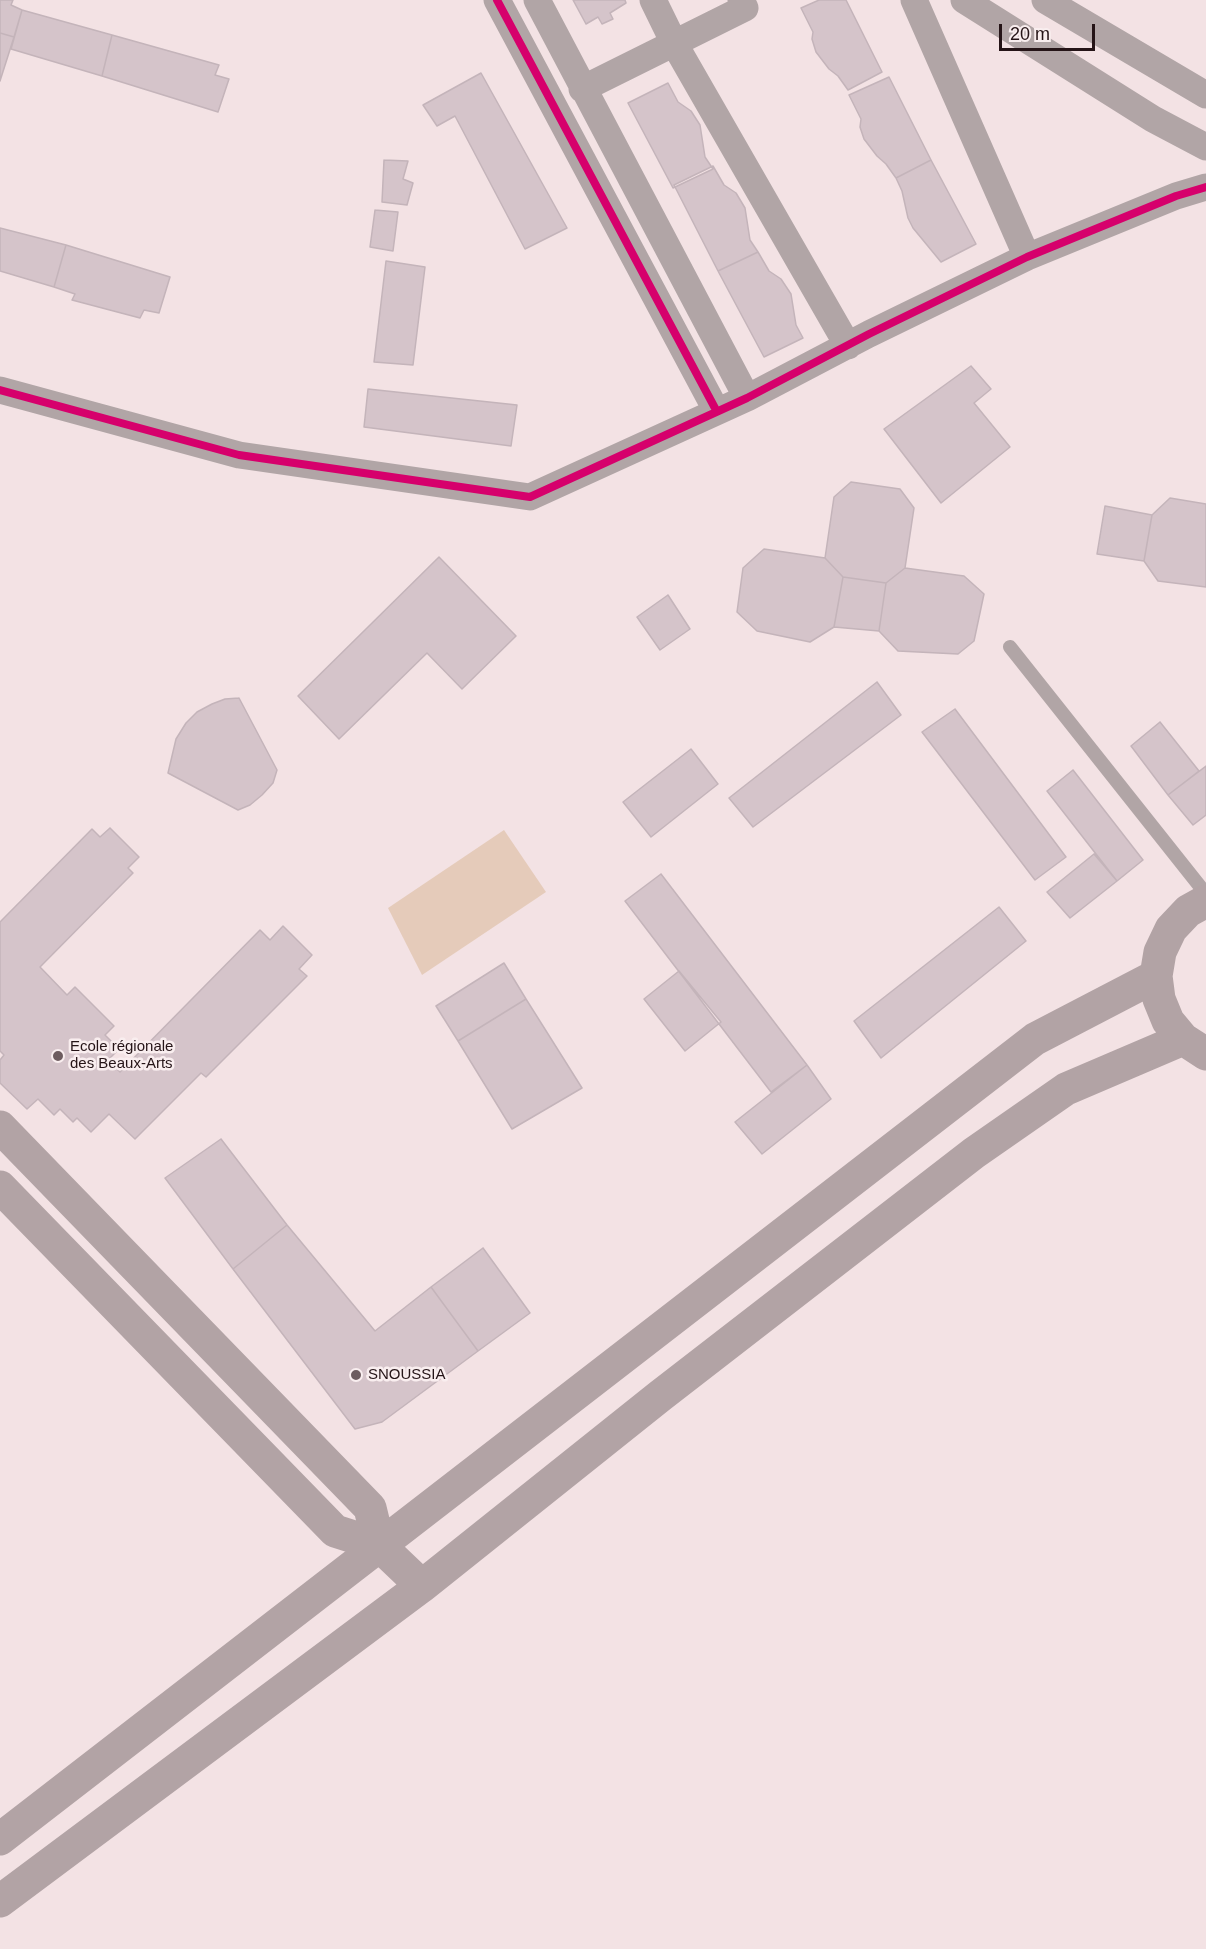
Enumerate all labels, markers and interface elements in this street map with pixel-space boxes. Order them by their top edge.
scale bar [1002,12,1098,50]
text: 20 m [1010,24,1050,44]
place label: Ecole régionale des Beaux-Arts [70,1038,173,1073]
marker: Ecole régionale des Beaux-Arts [51,1049,65,1063]
place label: SNOUSSIA [368,1366,446,1384]
marker: SNOUSSIA [349,1368,363,1382]

